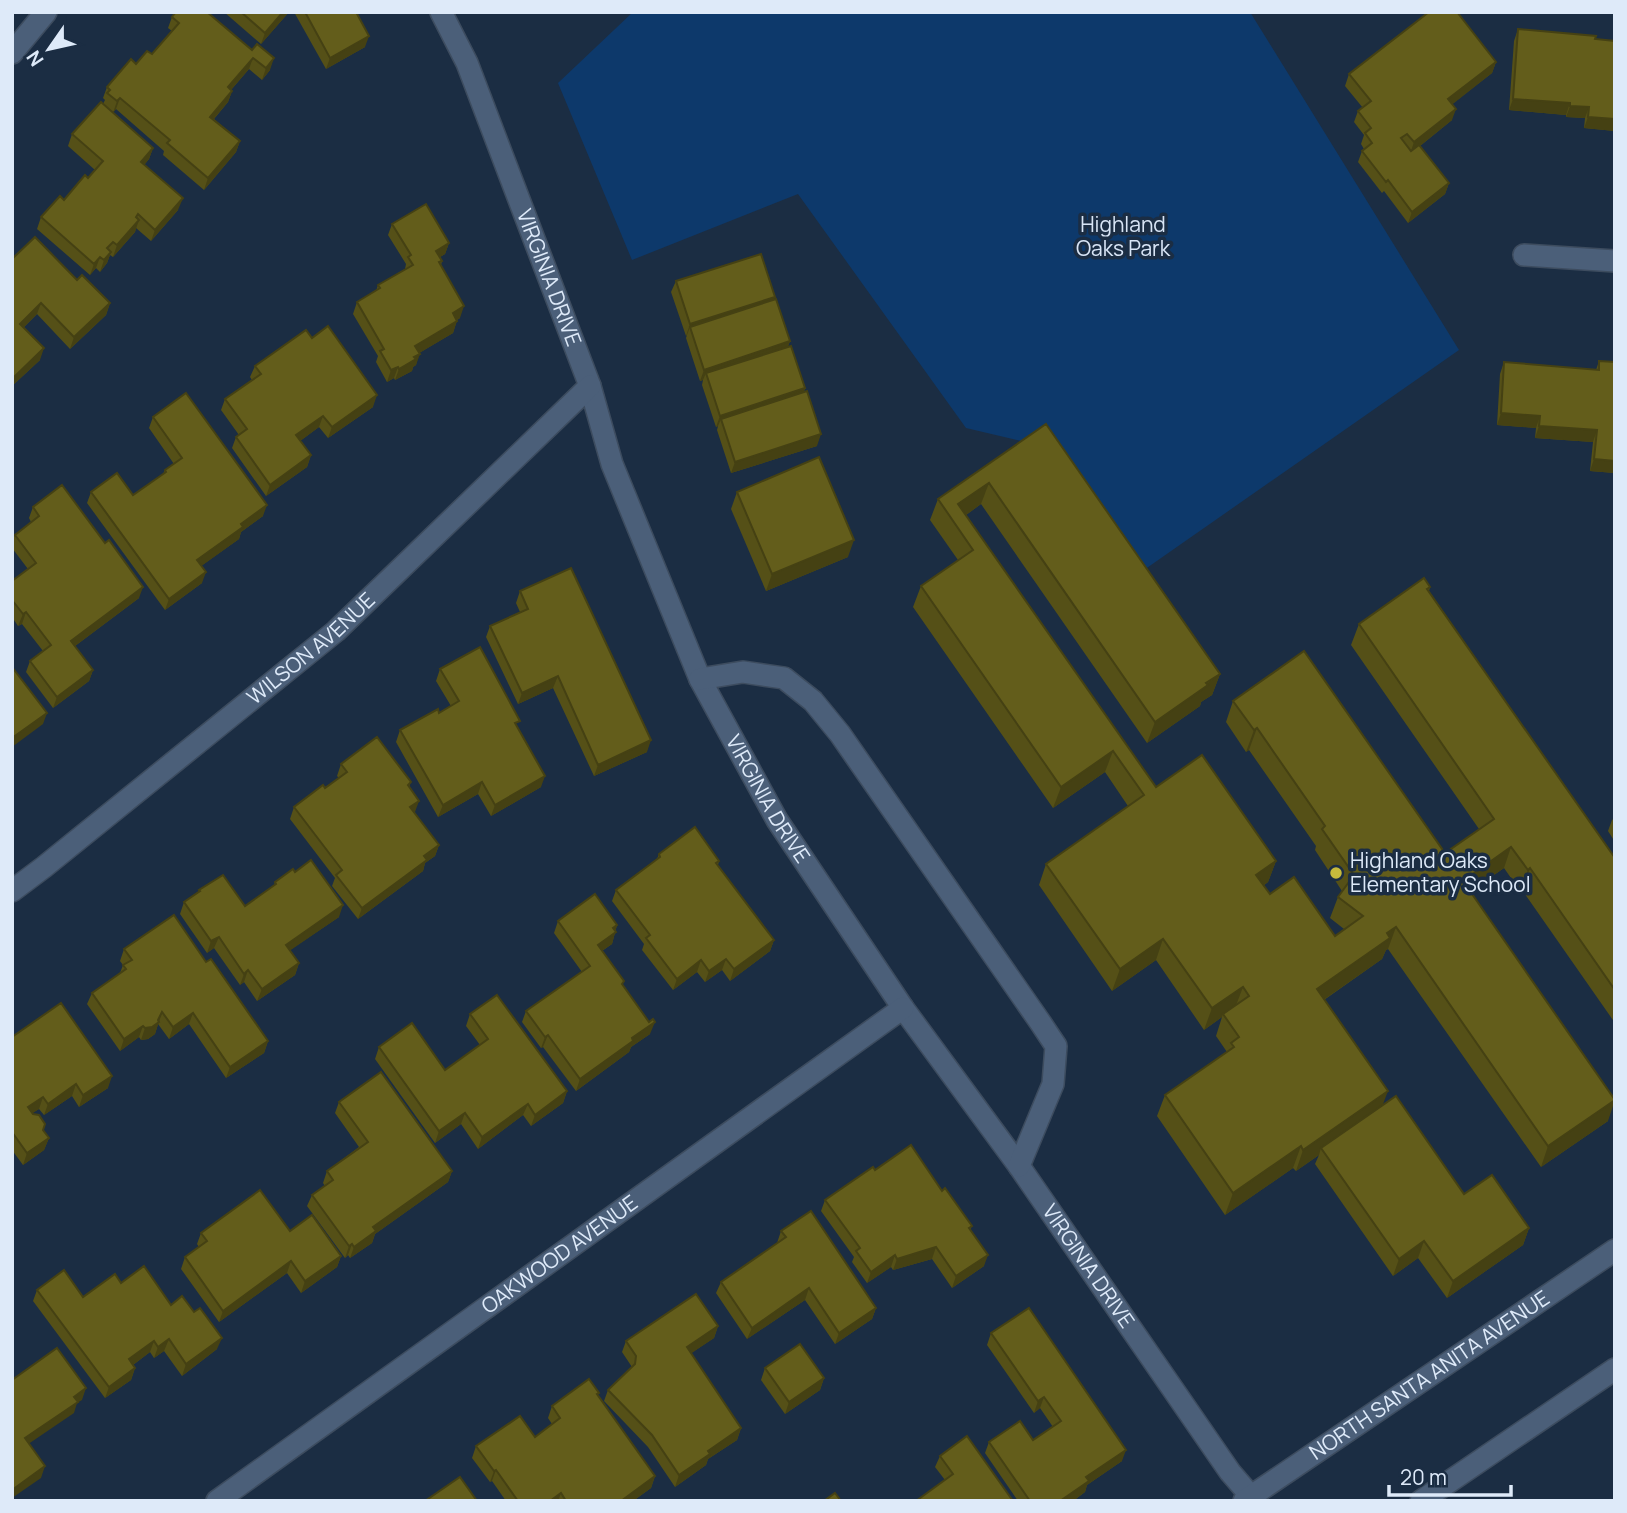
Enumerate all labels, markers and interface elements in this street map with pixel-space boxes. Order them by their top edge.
north arrow [14,14,84,84]
text: N [20,46,50,71]
street label: VIRGINIA DRIVE [511,205,588,350]
park label: Highland Oaks Park [1076,210,1171,262]
street label: WILSON AVENUE [241,586,381,710]
street label: VIRGINIA DRIVE [720,729,817,868]
place label: Highland Oaks Elementary School [1350,846,1531,898]
marker: Highland Oaks Elementary School [1328,865,1344,881]
street label: OAKWOOD AVENUE [475,1188,643,1320]
street label: VIRGINIA DRIVE [1036,1198,1141,1333]
street label: NORTH SANTA ANITA AVENUE [1303,1283,1554,1466]
scale bar [1389,1454,1512,1498]
text: 20 m [1400,1463,1447,1491]

